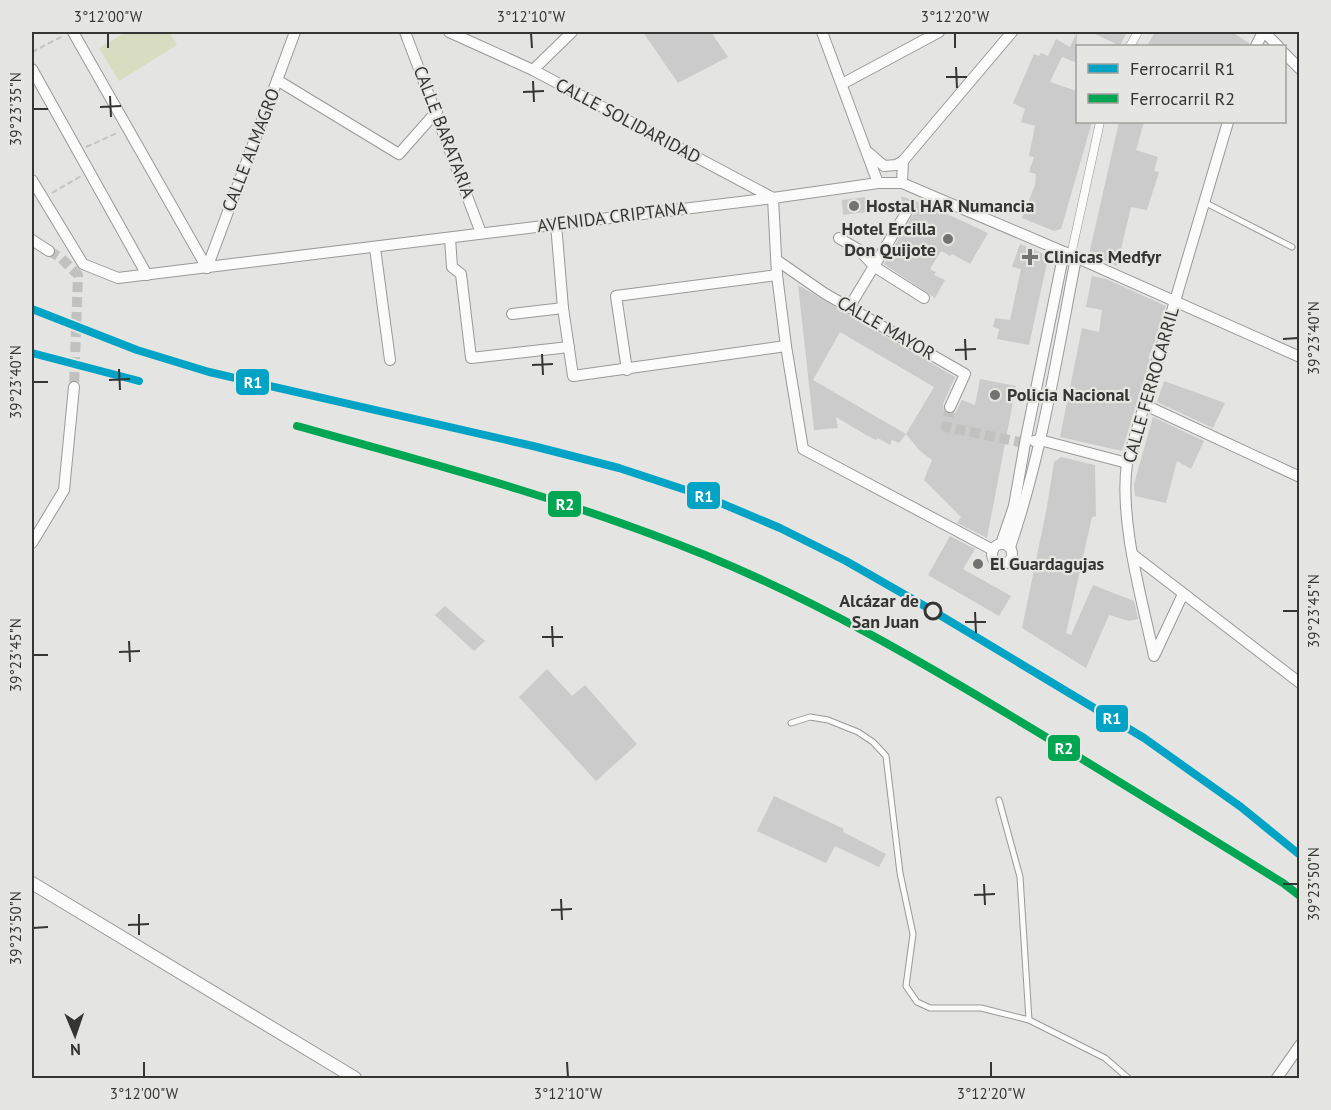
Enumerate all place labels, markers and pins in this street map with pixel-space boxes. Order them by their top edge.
place label: Hostal HAR Numancia [866,194,1034,217]
marker: Hostal HAR Numancia [847,199,861,213]
place label: Hotel Ercilla Don Quijote [842,217,936,261]
marker: Hotel Ercilla Don Quijote [941,232,955,246]
place label: Clinicas Medfyr [1044,245,1162,268]
marker: Clinicas Medfyr [1021,248,1039,266]
place label: Policia Nacional [1007,383,1130,406]
marker: Policia Nacional [988,388,1002,402]
place label: El Guardagujas [990,552,1105,575]
marker: El Guardagujas [971,557,985,571]
place label: Alcázar de San Juan [839,589,919,633]
marker: Alcázar de San Juan [924,602,942,620]

